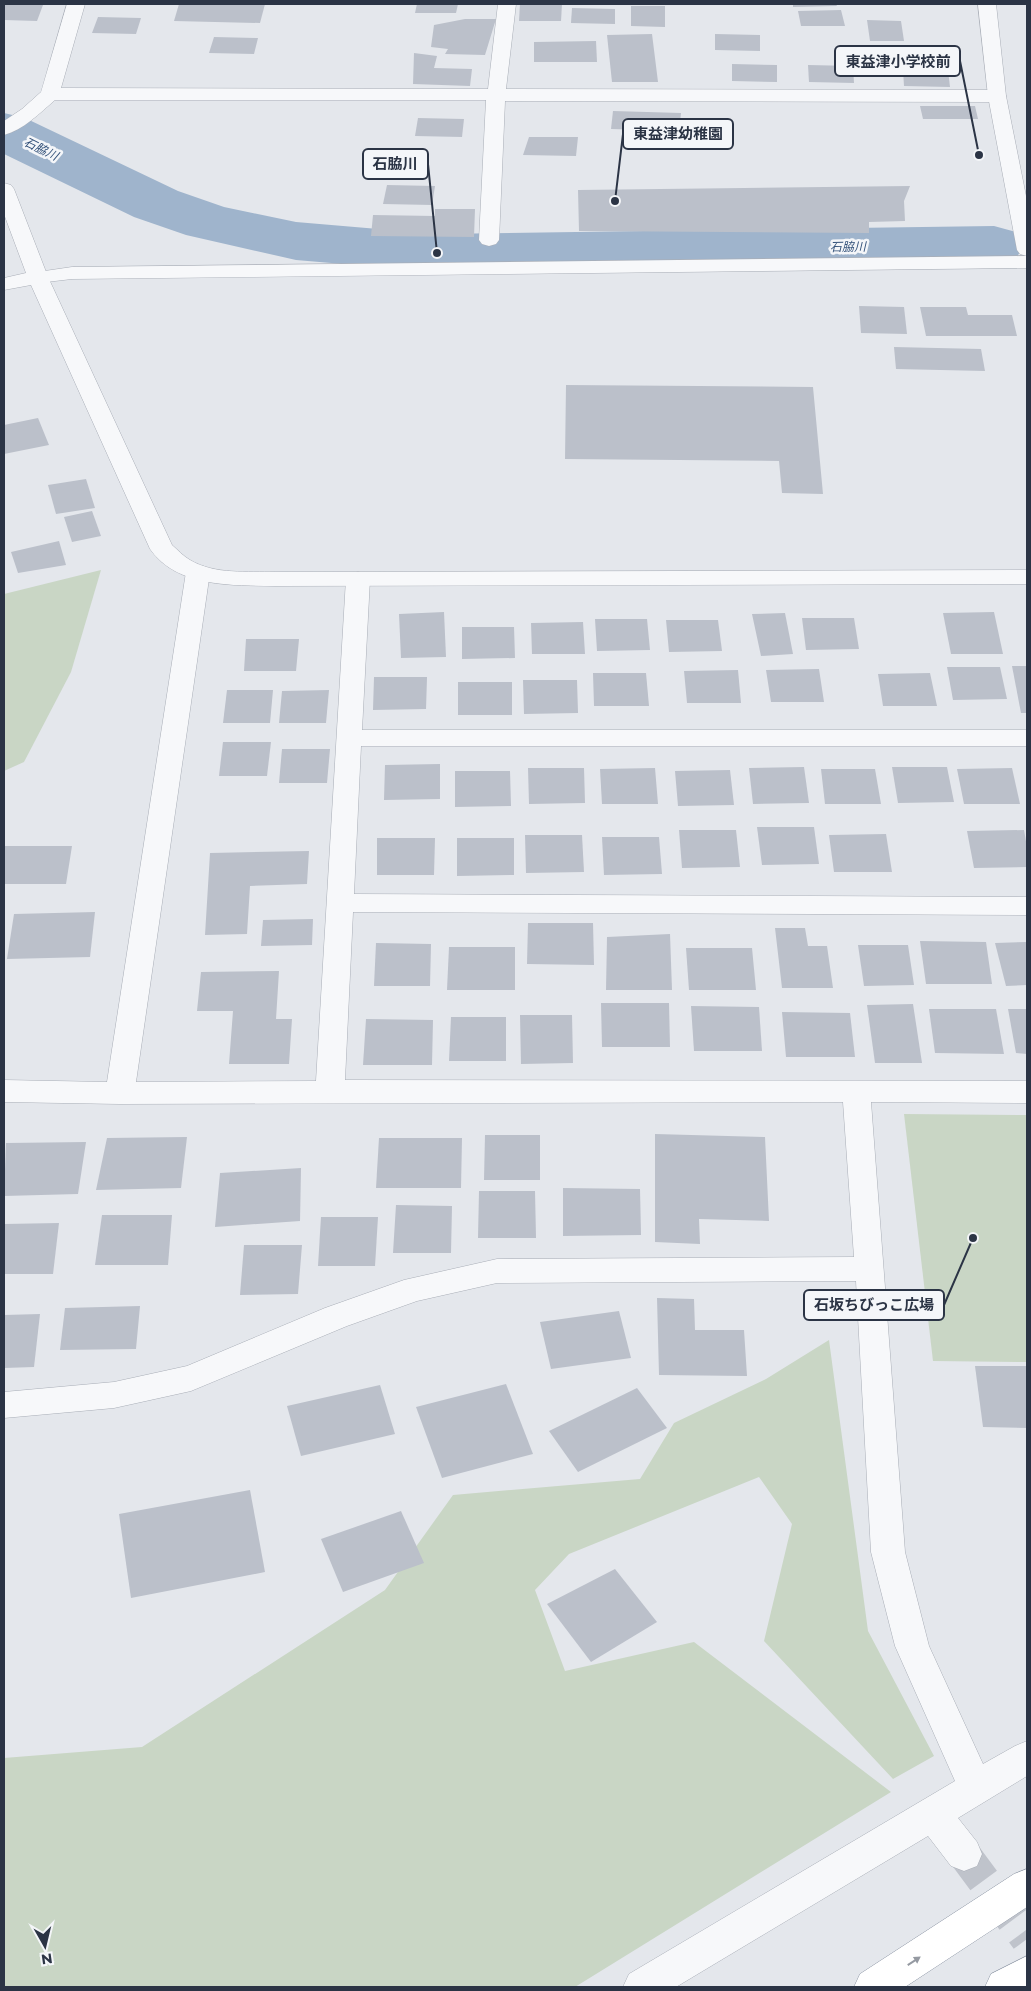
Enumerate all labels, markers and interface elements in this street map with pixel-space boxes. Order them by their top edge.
callout: 東益津小学校前 [835,46,960,76]
text: 東益津小学校前 [845,52,951,71]
callout: 東益津幼稚園 [623,119,733,149]
text: 東益津幼稚園 [633,124,723,143]
water label: 石脇川 [22,134,62,164]
callout: 石脇川 [363,149,428,179]
text: 石脇川 [372,154,418,173]
water label: 石脇川 [830,239,868,254]
callout: 石坂ちびっこ広場 [804,1290,944,1320]
text: 石坂ちびっこ広場 [814,1295,934,1314]
north arrow [20,1921,70,1971]
text: N [40,1949,54,1969]
one-way arrow [907,1956,920,1965]

